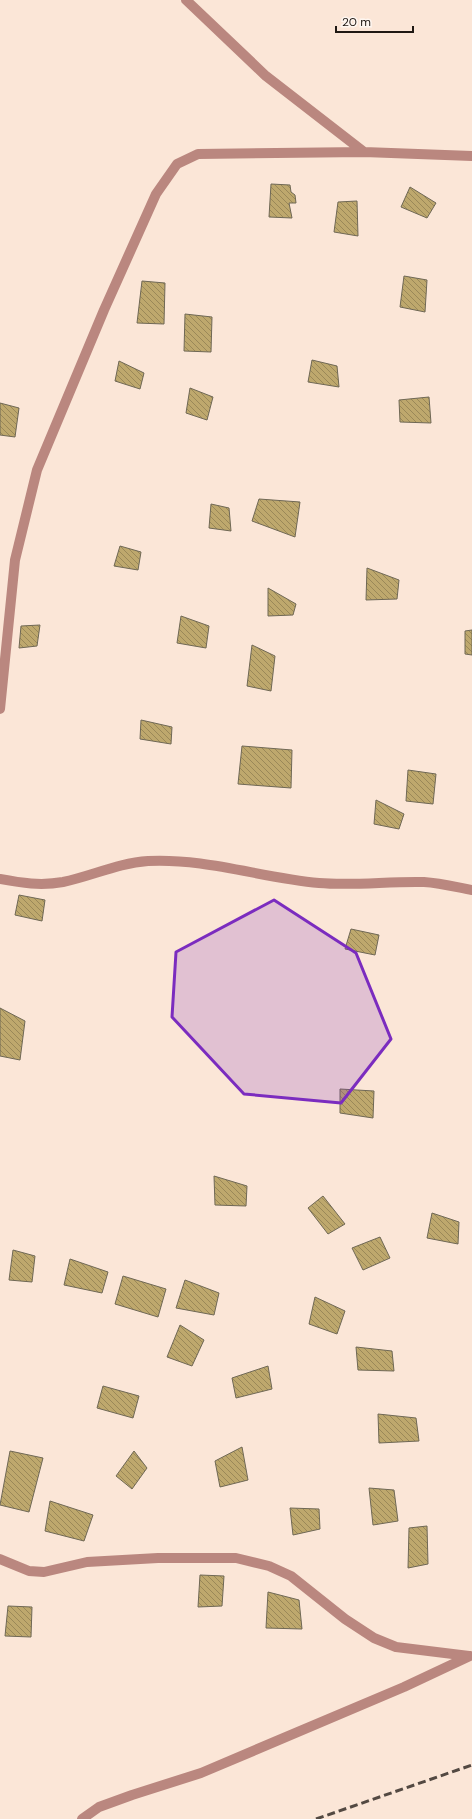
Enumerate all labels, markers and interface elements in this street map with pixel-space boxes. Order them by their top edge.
scale bar [336,8,413,34]
text: 20 m [342,14,371,30]

